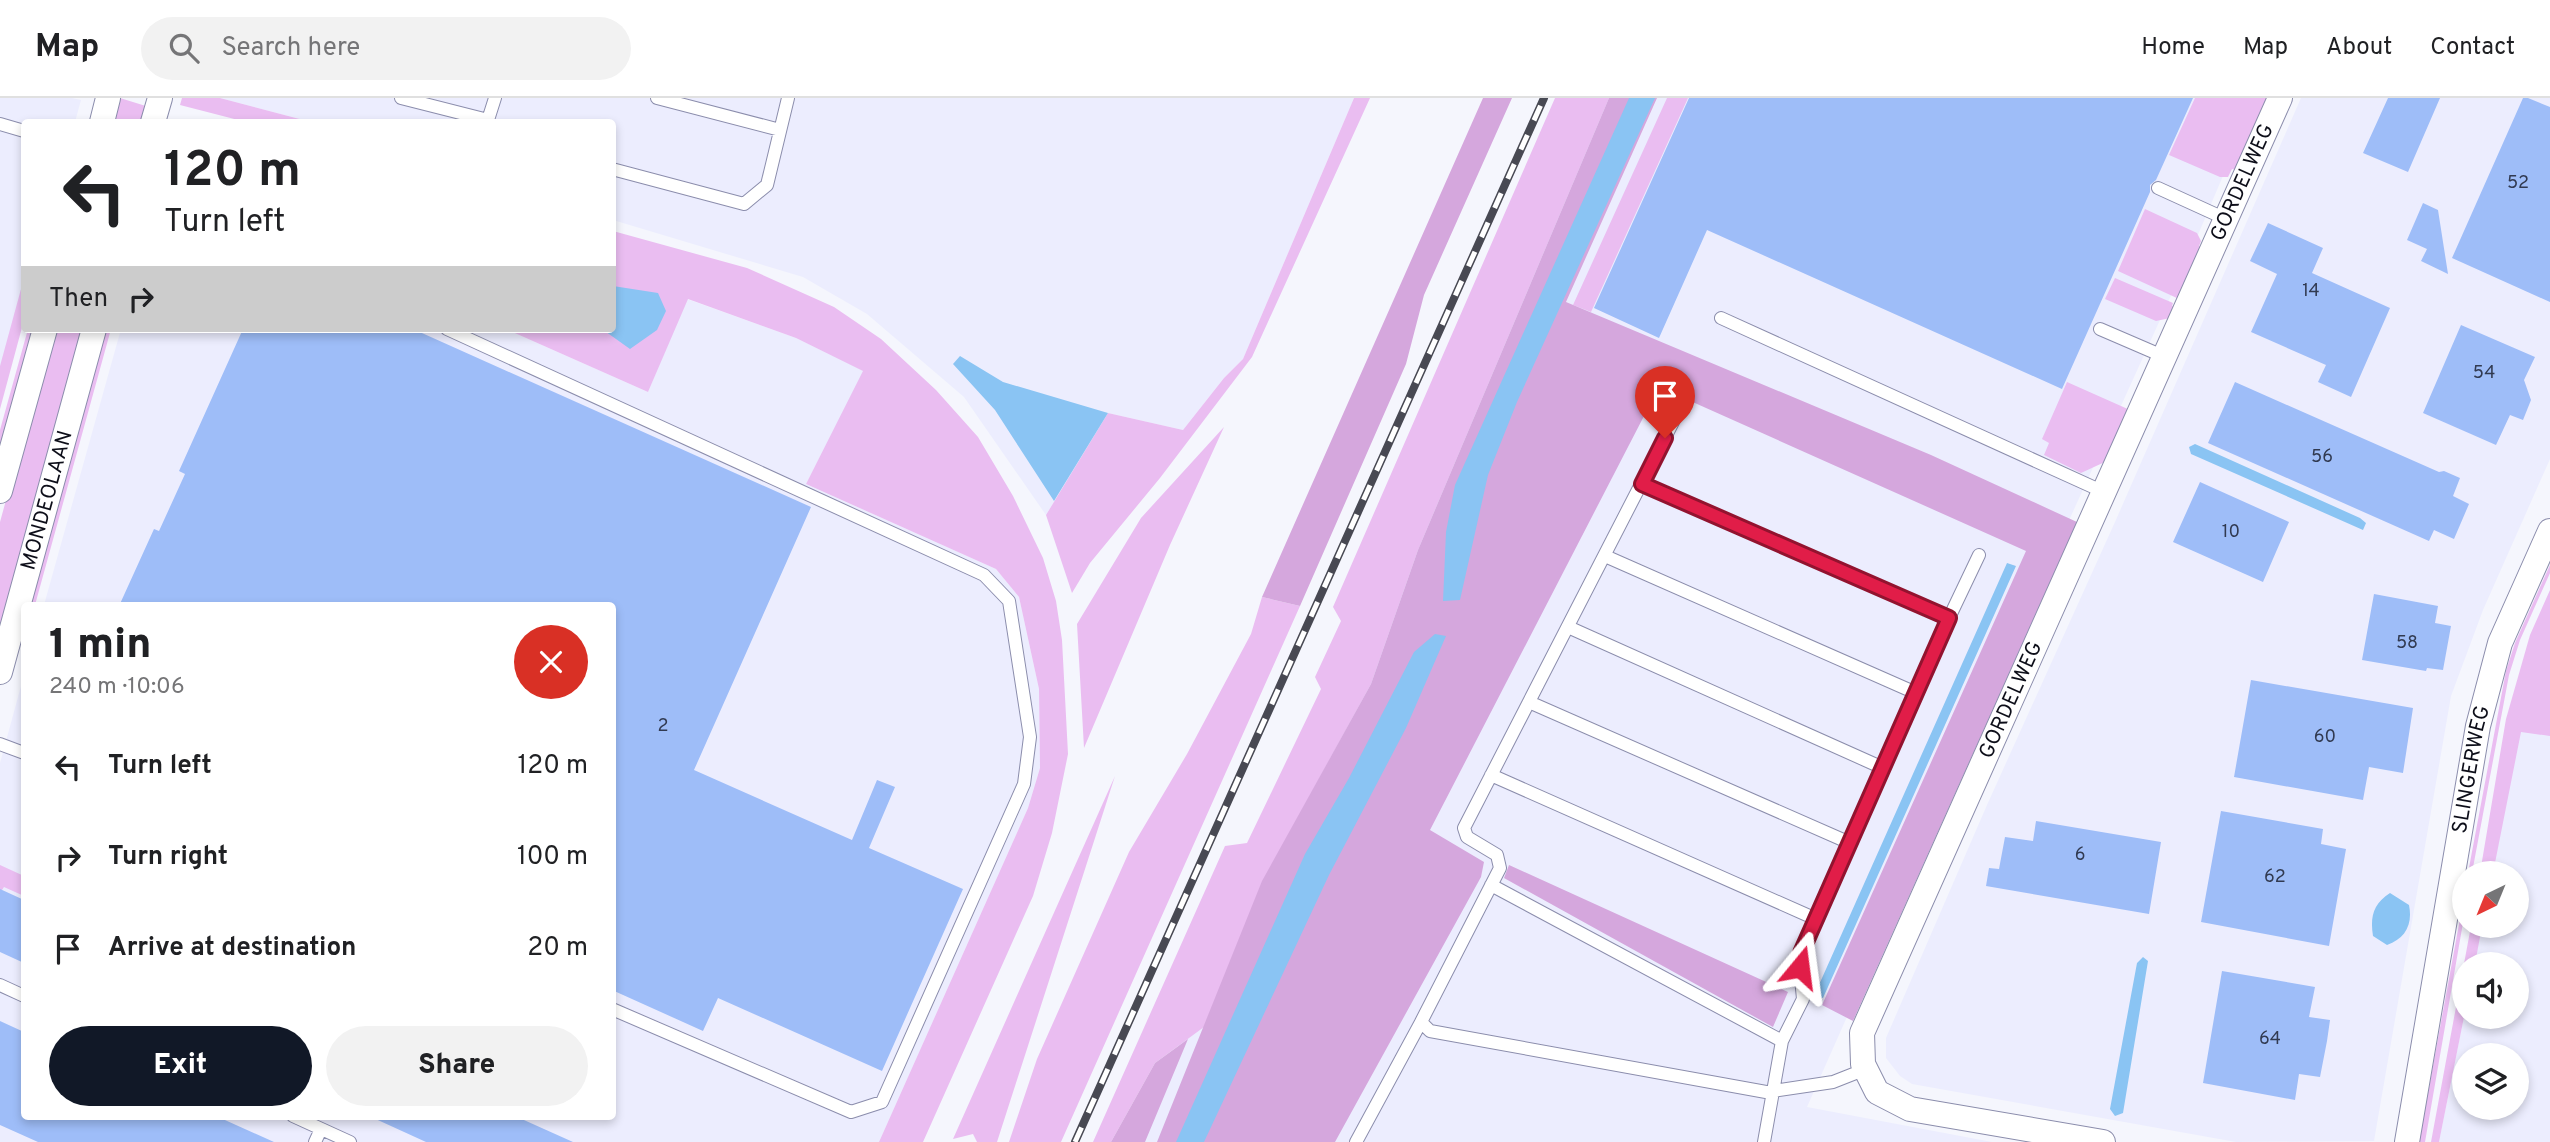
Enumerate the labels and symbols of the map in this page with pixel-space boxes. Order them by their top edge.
street label: GORDELWEG [2204,120,2280,245]
house number: 52 [2507,172,2529,195]
house number: 14 [2302,280,2320,303]
house number: 54 [2473,362,2495,385]
pin [1635,366,1695,438]
street label: MONDEOLAAN [15,427,79,573]
house number: 56 [2311,446,2333,469]
house number: 10 [2222,521,2240,544]
house number: 58 [2396,632,2418,655]
street label: GORDELWEG [1973,637,2049,763]
street label: SLINGERWEG [2446,702,2496,836]
house number: 2 [657,715,669,738]
house number: 60 [2314,726,2336,749]
house number: 6 [2075,844,2085,867]
north arrow [2452,861,2529,938]
house number: 62 [2264,866,2286,889]
position arrow [1763,930,1837,1004]
house number: 64 [2259,1028,2281,1051]

